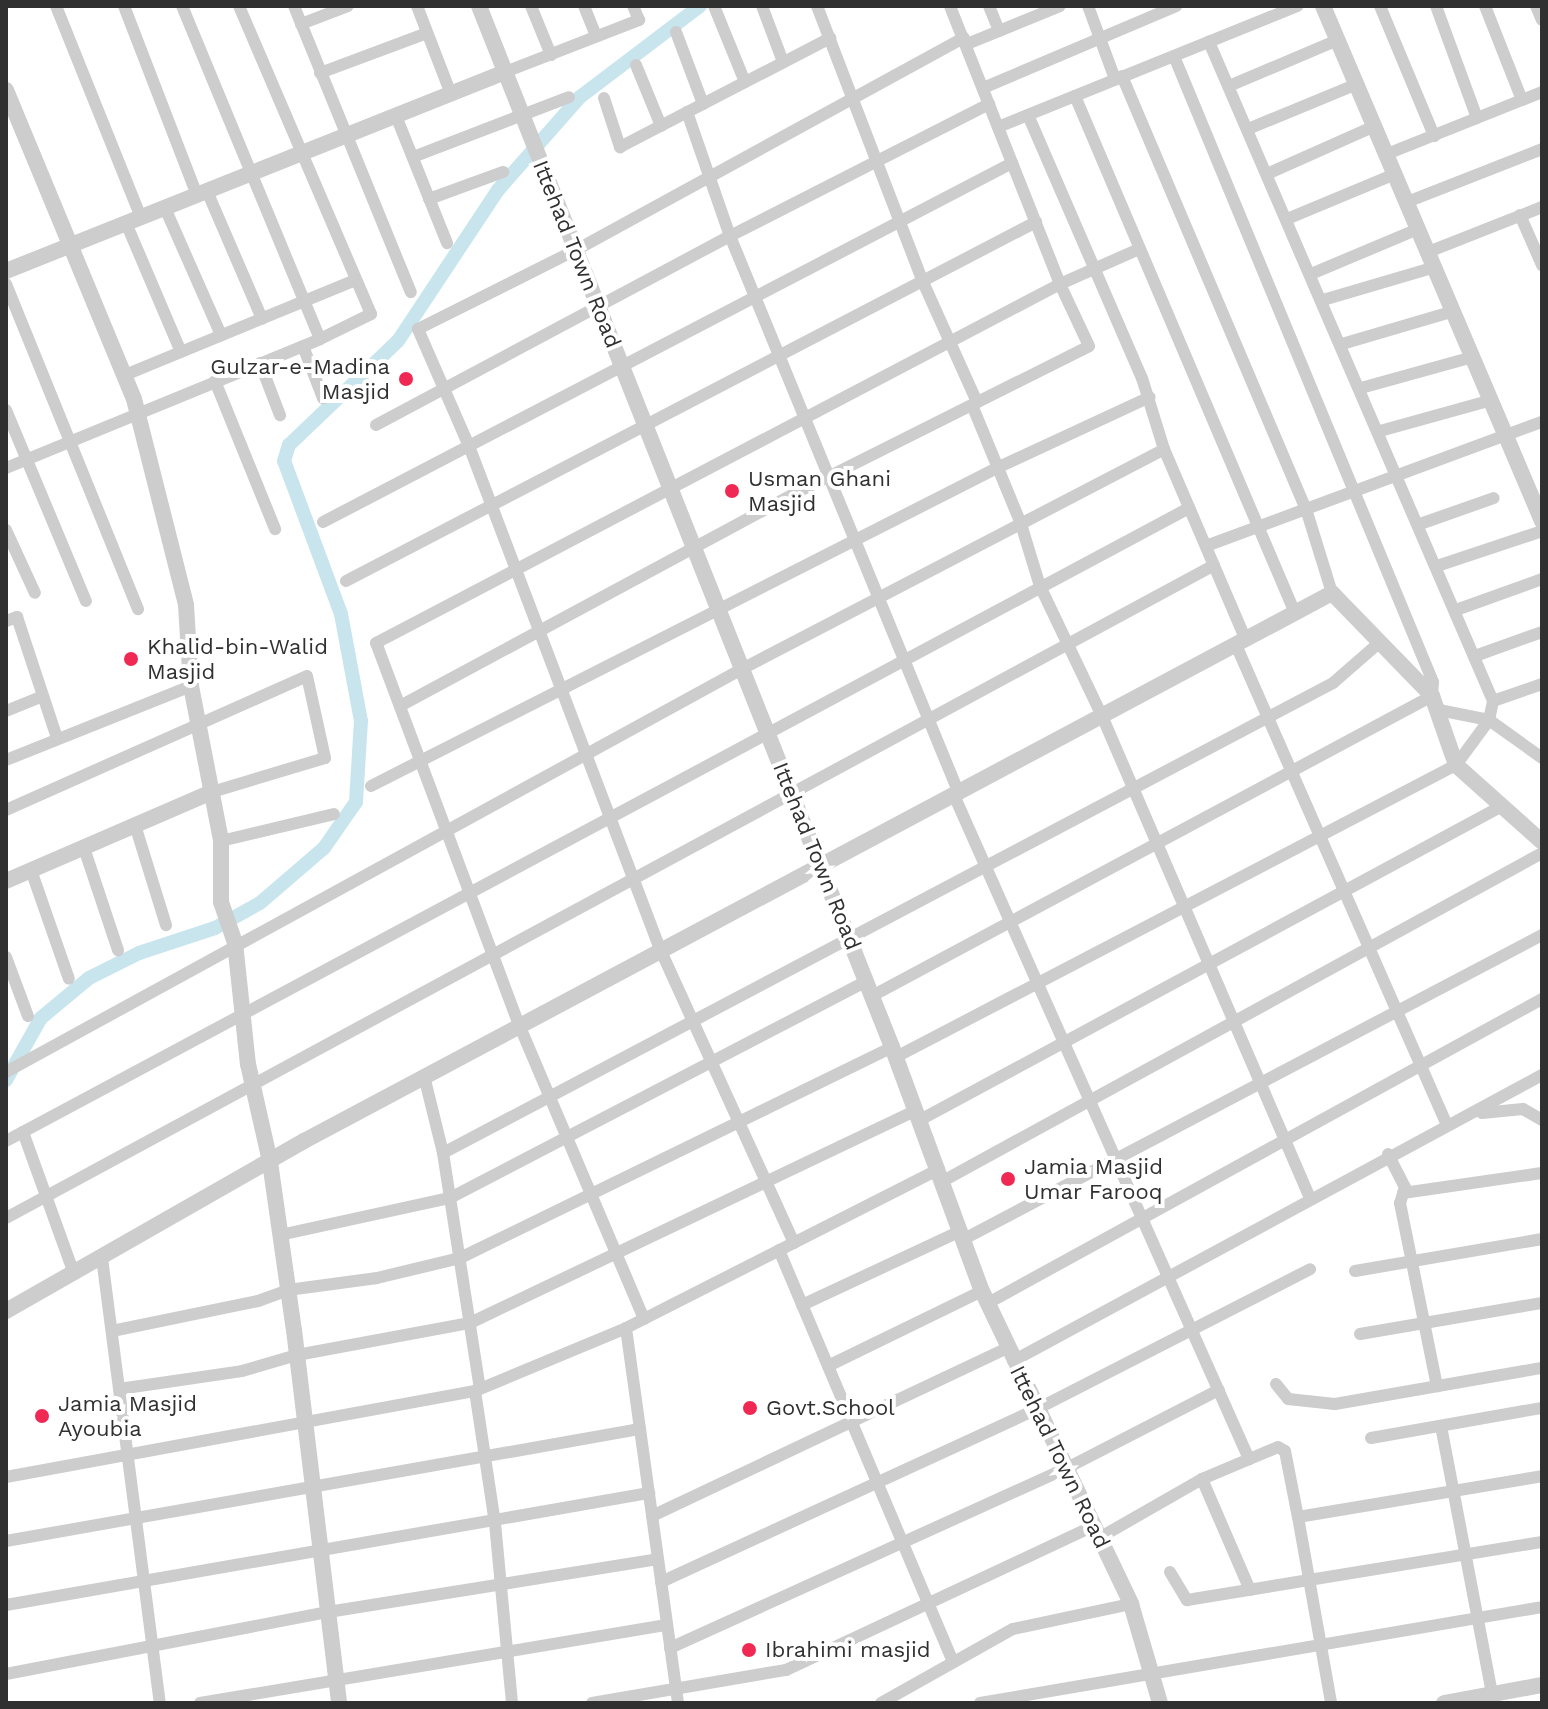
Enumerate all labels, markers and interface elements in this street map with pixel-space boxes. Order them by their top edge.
street label: Ittehad Town Road [527,156,627,352]
place label: Gulzar-e-Madina Masjid [210,353,390,404]
marker: Gulzar-e-Madina Masjid [397,370,415,388]
place label: Usman Ghani Masjid [748,465,891,516]
marker: Usman Ghani Masjid [723,482,741,500]
place label: Khalid-bin-Walid Masjid [147,633,328,684]
marker: Khalid-bin-Walid Masjid [122,650,140,668]
street label: Ittehad Town Road [767,758,867,954]
place label: Jamia Masjid Umar Farooq [1024,1153,1163,1204]
marker: Jamia Masjid Umar Farooq [999,1170,1017,1188]
street label: Ittehad Town Road [1004,1361,1116,1553]
place label: Jamia Masjid Ayoubia [58,1390,197,1442]
place label: Govt.School [766,1395,895,1421]
marker: Govt.School [741,1399,759,1417]
marker: Jamia Masjid Ayoubia [33,1407,51,1425]
place label: Ibrahimi masjid [765,1637,931,1663]
marker: Ibrahimi masjid [740,1641,758,1659]

